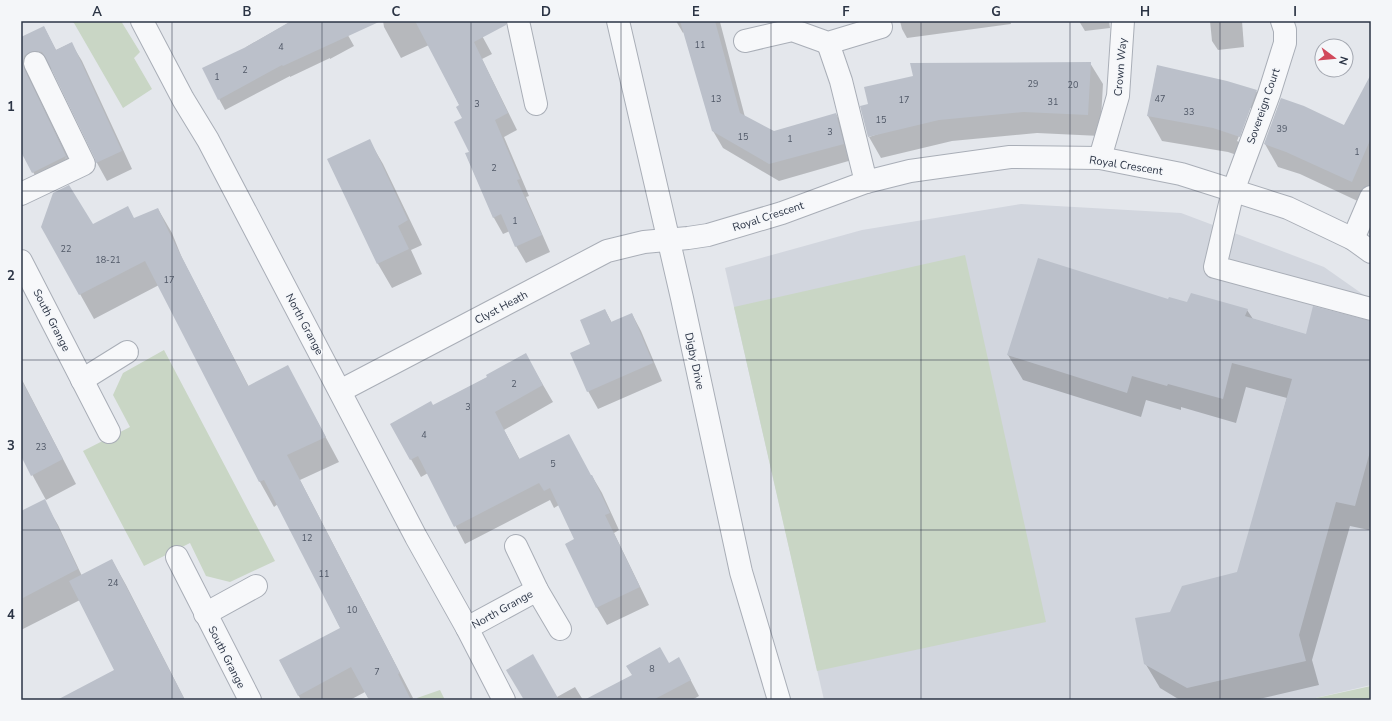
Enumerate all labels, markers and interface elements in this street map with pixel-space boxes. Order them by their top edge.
text: A [92,3,102,21]
text: B [243,3,252,21]
text: C [392,3,401,21]
text: D [541,3,551,21]
text: E [692,3,700,21]
text: F [842,3,850,21]
text: G [991,3,1001,21]
text: H [1140,3,1150,21]
text: I [1293,3,1297,21]
street label: Crown Way [1110,37,1131,97]
north arrow [1314,38,1354,78]
house number: 11 [695,39,705,51]
house number: 4 [278,41,284,53]
text: N [1335,55,1351,67]
house number: 2 [242,64,248,76]
street label: Sovereign Court [1243,66,1284,146]
house number: 1 [214,71,220,83]
house number: 29 [1028,78,1038,90]
house number: 20 [1068,79,1078,91]
house number: 13 [711,93,721,105]
house number: 47 [1155,93,1165,105]
house number: 17 [899,94,909,106]
house number: 31 [1048,96,1058,108]
text: 1 [7,98,15,116]
house number: 3 [474,98,480,110]
house number: 33 [1184,106,1194,118]
house number: 15 [876,114,886,126]
house number: 39 [1277,123,1287,135]
house number: 3 [827,126,833,138]
house number: 15 [738,131,748,143]
house number: 1 [787,133,793,145]
house number: 1 [1354,146,1360,158]
street label: Royal Crescent [1088,152,1164,179]
house number: 2 [491,162,497,174]
street label: Royal Crescent [731,198,806,235]
house number: 1 [512,215,518,227]
house number: 22 [61,243,71,255]
house number: 18-21 [95,254,121,266]
text: 2 [7,267,15,285]
house number: 17 [164,274,174,286]
street label: South Grange [29,286,74,354]
street label: Clyst Heath [472,287,530,328]
street label: North Grange [282,291,327,358]
street label: Digby Drive [681,331,708,391]
house number: 2 [511,378,517,390]
house number: 3 [465,401,471,413]
house number: 4 [421,429,427,441]
text: 3 [7,437,15,455]
house number: 23 [36,441,46,453]
house number: 5 [550,458,556,470]
house number: 12 [302,532,312,544]
house number: 11 [319,568,329,580]
house number: 24 [108,577,119,589]
street label: North Grange [469,586,536,632]
house number: 10 [347,604,357,616]
text: 4 [7,606,15,624]
street label: South Grange [204,623,249,691]
house number: 8 [649,663,655,675]
house number: 7 [374,666,380,678]

